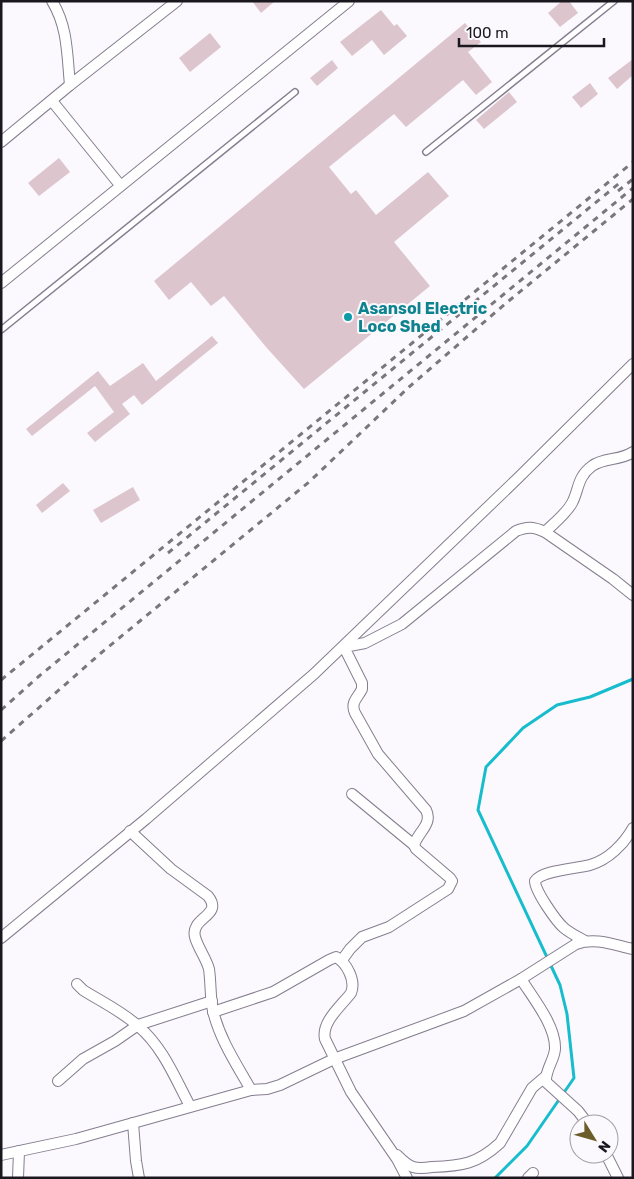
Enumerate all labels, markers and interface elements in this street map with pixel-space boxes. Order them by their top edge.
scale bar [459,15,604,47]
text: 100 m [466,24,508,42]
place label: Asansol Electric Loco Shed [358,299,487,336]
marker: Asansol Electric Loco Shed [342,311,354,323]
north arrow [569,1114,619,1164]
text: N [594,1137,614,1156]

